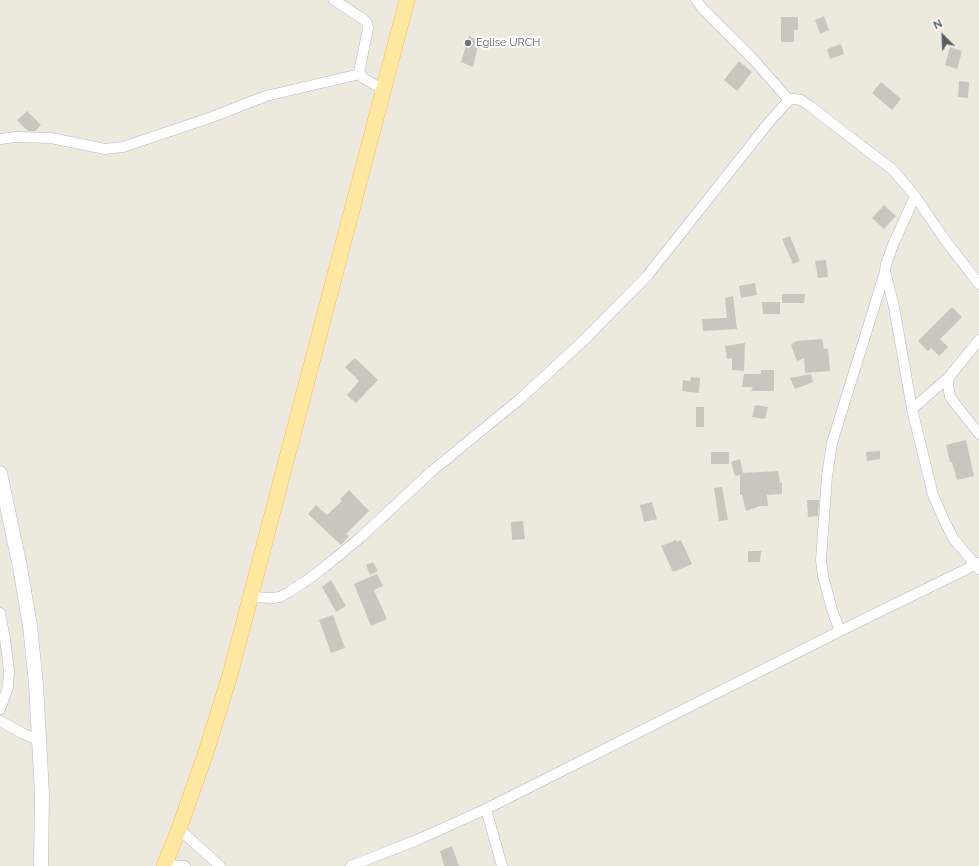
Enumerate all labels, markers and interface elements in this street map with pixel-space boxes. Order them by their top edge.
north arrow [923,16,963,56]
text: N [931,17,944,32]
place label: Eglise URCH [476,36,540,50]
marker: Eglise URCH [463,38,473,48]

